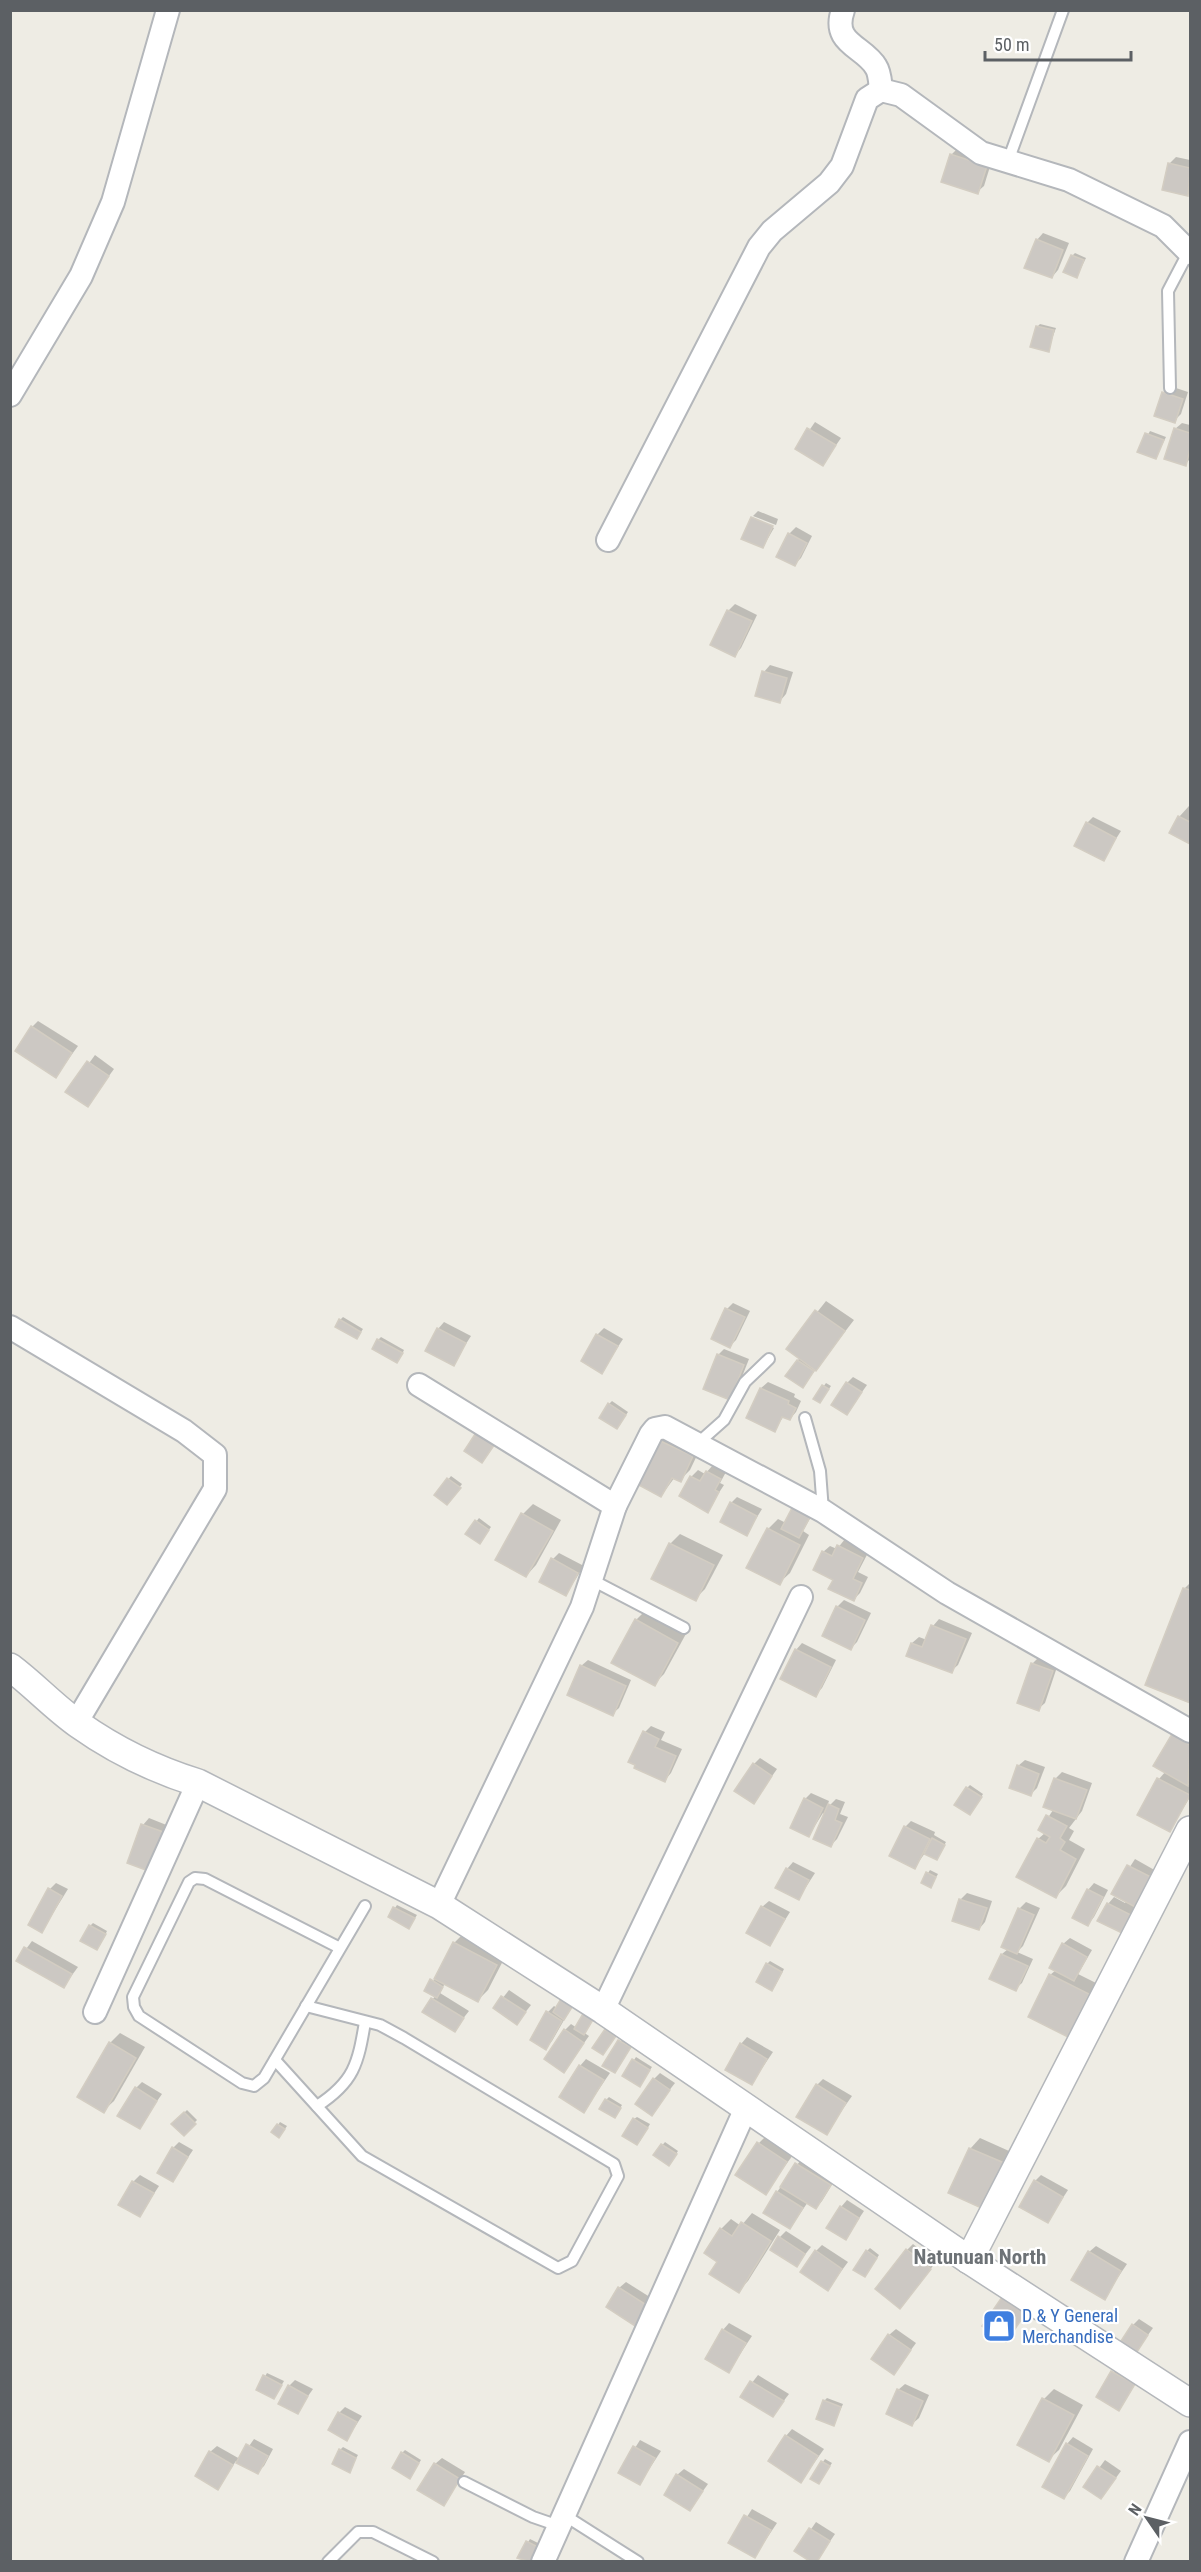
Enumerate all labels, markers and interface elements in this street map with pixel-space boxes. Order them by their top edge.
scale bar [985,24,1130,62]
text: 50 m [994,34,1029,55]
district label: Natunuan North [914,2245,1046,2269]
place label: D & Y General Merchandise [1022,2305,1118,2347]
shop icon: D & Y General Merchandise [981,2308,1017,2344]
north arrow [1117,2488,1177,2548]
text: N [1125,2500,1146,2519]

